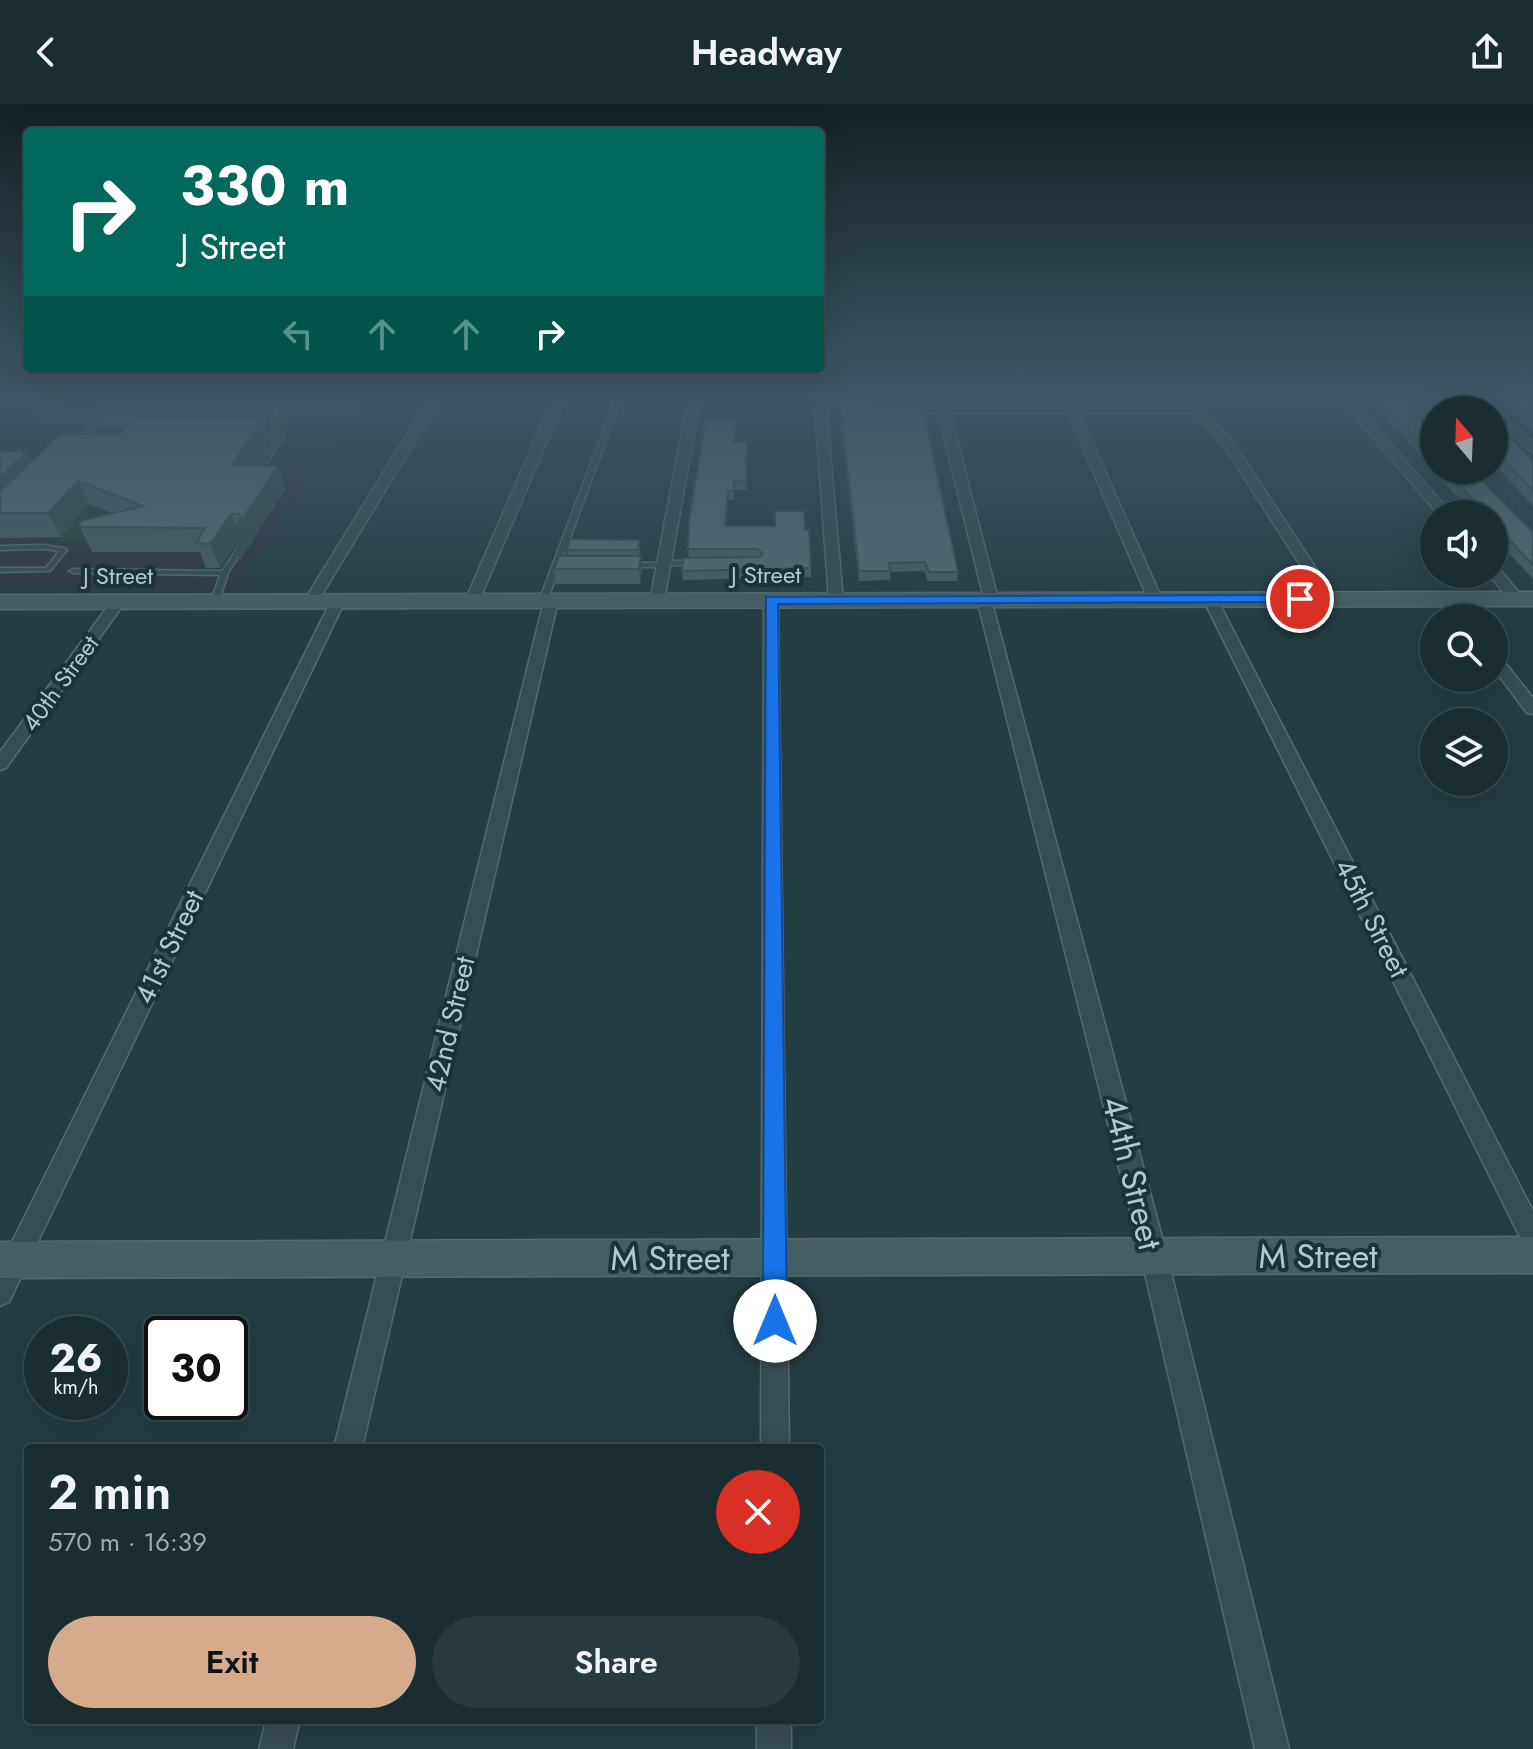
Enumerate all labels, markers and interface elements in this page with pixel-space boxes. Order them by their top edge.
text: Headway [691,26,842,78]
icon: back [24,30,68,74]
icon: share [1465,30,1509,74]
text: 330 m [180,145,349,226]
icon: right [48,160,152,264]
text: J Street [180,220,285,272]
icon: left [276,312,320,356]
icon: ahead [360,312,404,356]
icon: ahead [444,312,488,356]
icon: right [528,312,572,356]
north arrow [1420,396,1508,484]
map controls [1420,396,1508,796]
button: sound [1420,500,1508,588]
street label: J Street [728,557,801,592]
street label: J Street [80,558,153,593]
pin [1266,565,1334,633]
icon: arrive [1278,577,1322,621]
button: search [1420,604,1508,692]
street label: 40th Street [13,628,107,738]
button: layers [1420,708,1508,796]
street label: 45th Street [1325,851,1420,985]
street label: 41st Street [124,883,214,1011]
street label: 42nd Street [414,952,486,1096]
street label: 44th Street [1089,1091,1175,1255]
street label: M Street [1259,1232,1377,1281]
street label: M Street [611,1234,729,1283]
position arrow [733,1279,817,1363]
speed limit sign: 30 [144,1316,248,1420]
text: 26 [50,1329,103,1387]
text: km/h [53,1373,99,1402]
text: 2 min [48,1458,171,1527]
button: close [716,1470,800,1554]
text: 570 m · 16:39 [48,1523,207,1561]
button: Exit [48,1616,416,1708]
button: Share [432,1616,800,1708]

